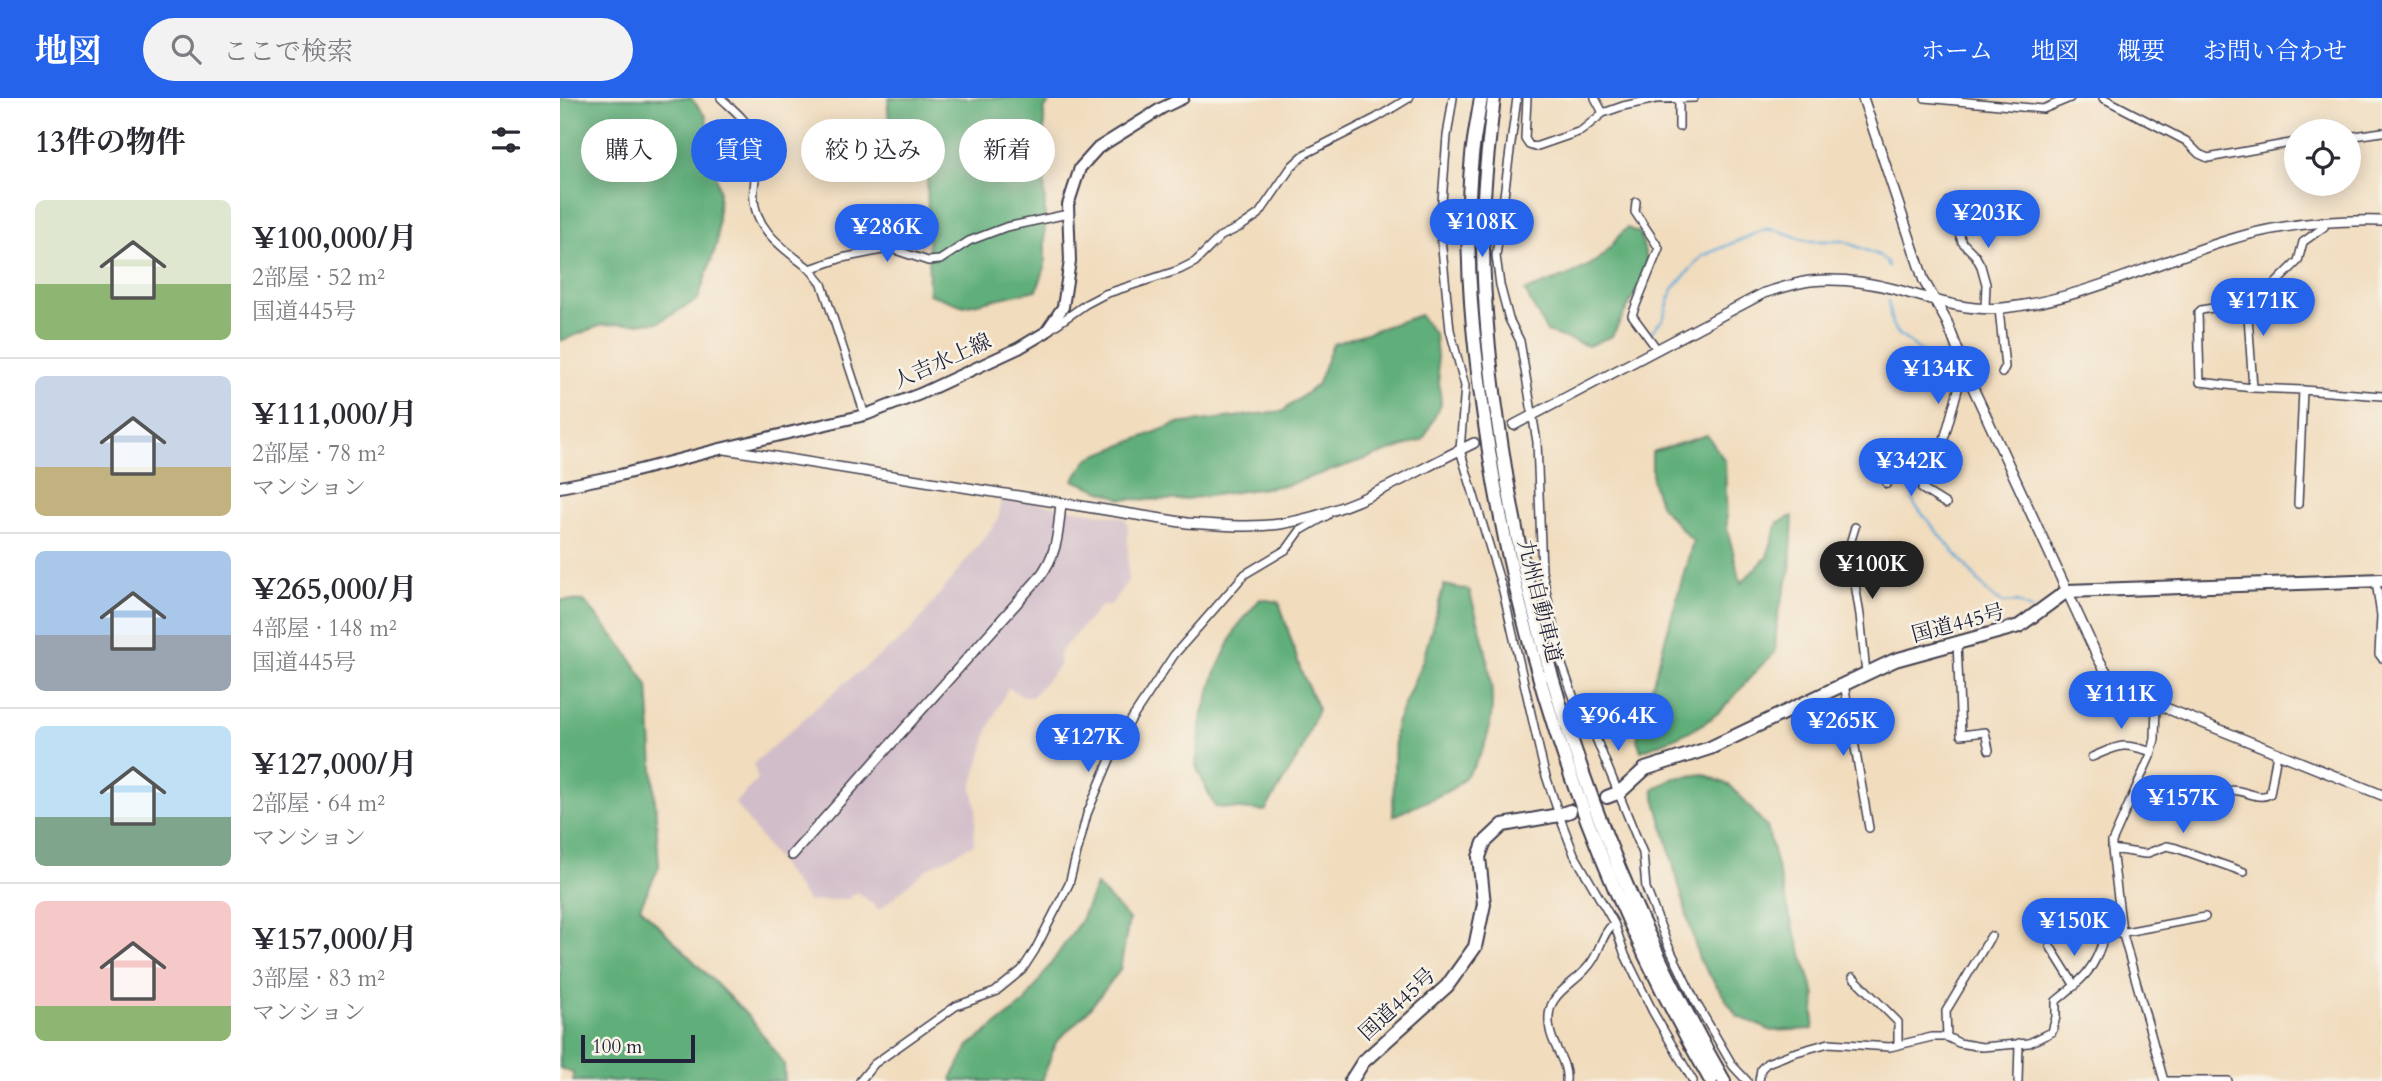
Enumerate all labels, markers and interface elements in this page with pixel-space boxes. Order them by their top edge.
search box [143,18,633,81]
text: 地図 [35,29,101,74]
icon: search [167,30,205,68]
text: ここで検索 [223,34,353,69]
text: ホーム [1921,35,1993,68]
text: 地図 [2031,35,2079,68]
text: 概要 [2117,35,2165,68]
text: お問い合わせ [2203,35,2347,68]
chip: 購入 [581,119,677,182]
chip: 賃貸 [691,119,787,182]
chip: 絞り込み [801,119,945,182]
chip: 新着 [959,119,1055,182]
map controls [2284,119,2361,196]
button: locate [2284,119,2361,196]
icon: filters [487,121,525,159]
text: 13件の物件 [35,122,186,163]
pin: ¥203K [1939,190,2037,250]
text: ¥203K [1952,197,2024,228]
pin: ¥108K [1433,200,1531,259]
pin: ¥286K [838,204,936,264]
text: ¥108K [1446,206,1518,237]
text: ¥286K [851,211,923,242]
text: ¥100,000/月 [252,218,418,259]
icon: home [91,228,175,312]
text: 2部屋 · 52 m² [252,262,385,293]
pin: ¥171K [2214,278,2312,338]
text: ¥171K [2227,285,2299,316]
text: 国道445号 [252,296,356,327]
street label: 人吉水上線 [888,327,996,396]
pin: ¥134K [1889,346,1987,406]
text: ¥134K [1902,353,1974,384]
text: ¥111,000/月 [252,394,418,435]
icon: home [91,404,175,488]
text: 2部屋 · 78 m² [252,438,385,469]
pin: ¥342K [1862,438,1960,498]
text: ¥342K [1875,445,1947,476]
text: マンション [252,472,366,503]
street label: 九州自動車道 [1510,536,1569,666]
pin: ¥100K [1823,542,1921,601]
text: ¥100K [1836,548,1908,579]
text: ¥265,000/月 [252,569,418,610]
icon: home [91,579,175,663]
street label: 国道445号 [1908,597,2008,650]
text: 4部屋 · 148 m² [252,613,397,644]
text: 国道445号 [252,647,356,678]
pin: ¥111K [2072,672,2170,731]
text: ¥111K [2085,678,2157,709]
pin: ¥96.4K [1561,694,1675,753]
pin: ¥265K [1794,698,1892,758]
text: ¥96.4K [1579,700,1658,731]
text: ¥265K [1807,705,1879,736]
pin: ¥127K [1039,714,1137,774]
text: ¥127K [1052,721,1124,752]
text: ¥127,000/月 [252,744,418,785]
icon: home [91,754,175,838]
pin: ¥157K [2134,776,2232,835]
text: ¥157K [2147,782,2219,813]
text: 2部屋 · 64 m² [252,788,385,819]
text: マンション [252,822,366,853]
pin: ¥150K [2025,898,2123,958]
text: ¥150K [2038,905,2110,936]
text: ¥157,000/月 [252,919,418,960]
icon: home [91,929,175,1013]
street label: 国道445号 [1353,961,1442,1047]
text: 3部屋 · 83 m² [252,963,385,994]
text: マンション [252,997,366,1028]
scale bar [581,1032,695,1064]
text: 100 m [592,1034,642,1060]

